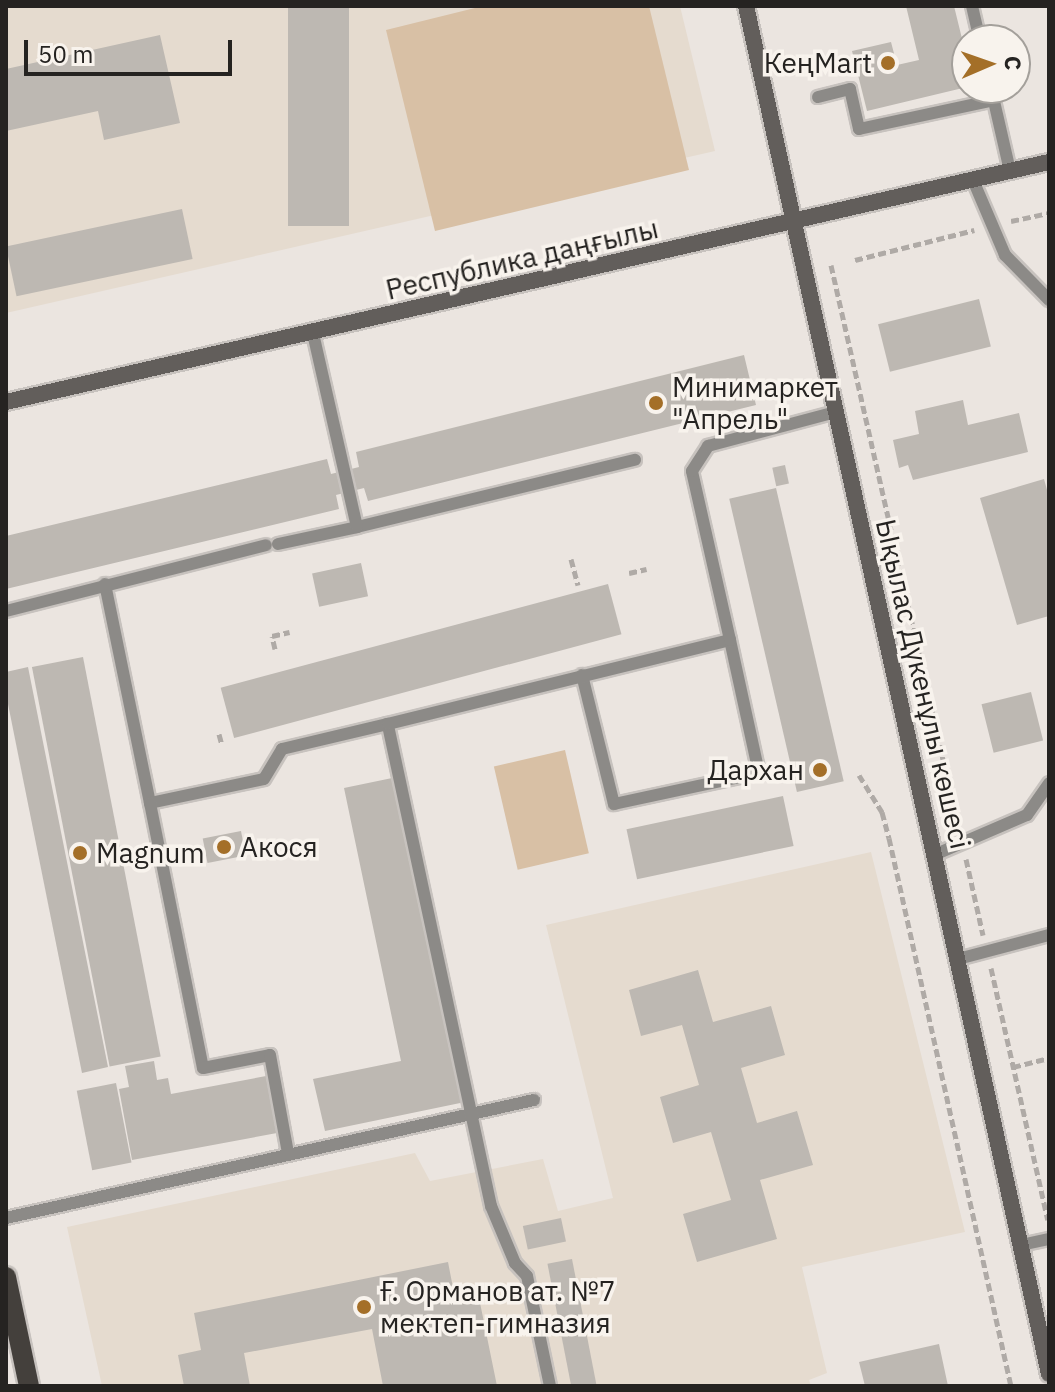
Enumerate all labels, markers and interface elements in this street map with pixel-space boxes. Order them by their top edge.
scale bar [28,24,236,74]
north arrow [951,24,1031,104]
text: 50 m [38,38,93,70]
place label: КеңMart [764,46,872,80]
marker: КеңMart [879,54,897,72]
text: С [999,56,1028,71]
street label: Республика даңғылы [383,211,661,307]
place label: Минимаркет "Апрель" [672,370,838,436]
marker: Минимаркет "Апрель" [647,394,665,412]
street label: Ықылас Дүкенұлы көшесі [869,516,977,852]
place label: Дархан [707,753,804,787]
marker: Дархан [811,761,829,779]
place label: Акося [240,830,318,864]
place label: Magnum [96,836,205,870]
marker: Акося [215,838,233,856]
marker: Magnum [71,844,89,862]
place label: Ғ. Орманов ат. №7 мектеп-гимназия [380,1274,615,1340]
marker: Ғ. Орманов ат. №7 мектеп-гимназия [355,1298,373,1316]

